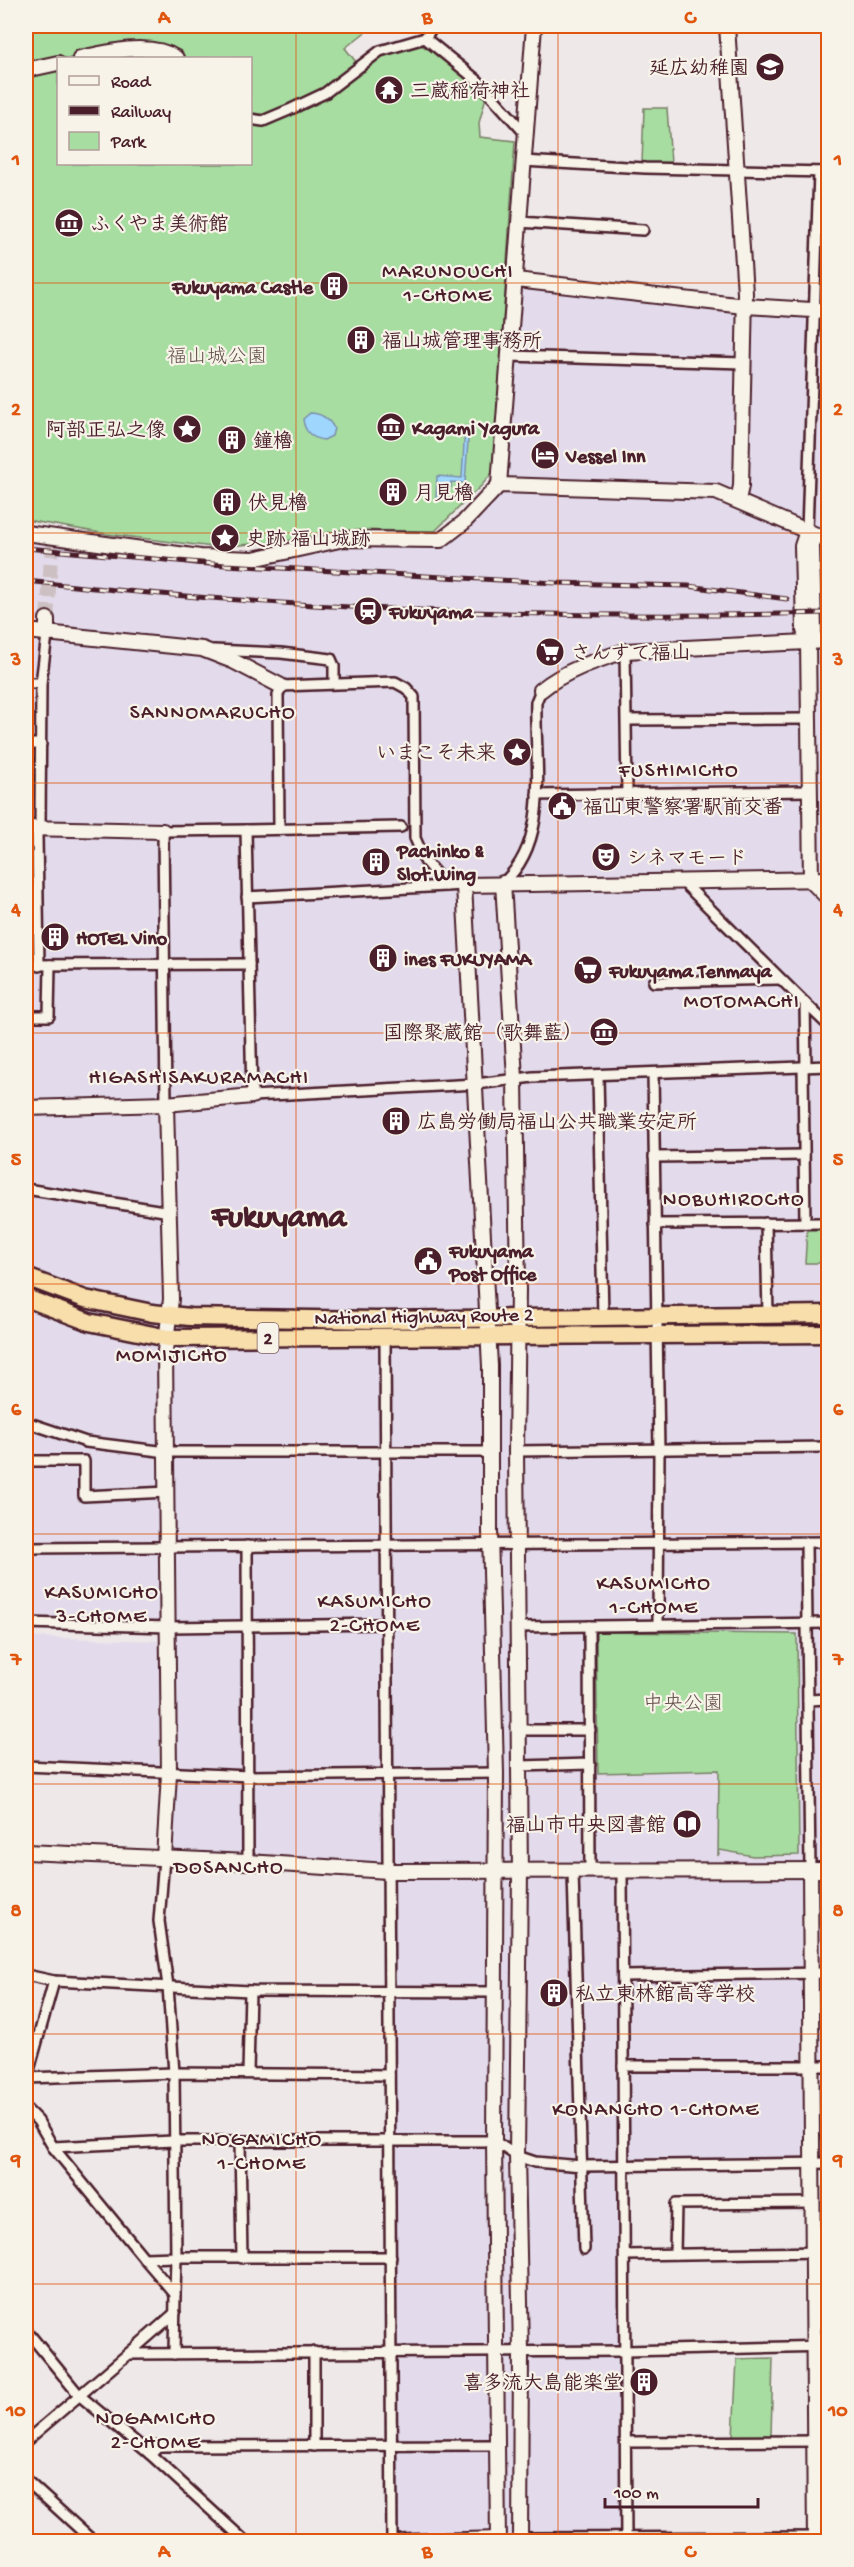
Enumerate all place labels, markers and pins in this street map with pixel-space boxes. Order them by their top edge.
school or university icon: 延広幼稚園 [754,51,786,83]
place label: 延広幼稚園 [649,57,749,82]
temple icon: 三蔵稲荷神社 [373,74,405,106]
place label: 三蔵稲荷神社 [410,80,530,105]
museum icon: ふくやま美術館 [53,207,85,239]
place label: ふくやま美術館 [90,213,229,238]
building icon: Fukuyama Castle [318,270,350,302]
place label: Fukuyama Castle [171,278,314,301]
building icon: 福山城管理事務所 [345,324,377,356]
place label: 福山城管理事務所 [382,330,542,355]
museum icon: Kagami Yagura [375,411,407,443]
place icon: 阿部正弘之像 [171,413,203,445]
place label: 阿部正弘之像 [46,419,166,444]
place label: Kagami Yagura [411,419,540,442]
building icon: 鐘櫓 [216,424,248,456]
place label: 鐘櫓 [253,430,293,455]
hotel icon: Vessel Inn [529,439,561,471]
place label: Vessel Inn [565,447,646,470]
building icon: 月見櫓 [377,476,409,508]
place label: 月見櫓 [414,482,474,507]
building icon: 伏見櫓 [211,486,243,518]
place label: 伏見櫓 [248,492,308,517]
place icon: 史跡 福山城跡 [209,522,241,554]
place label: 史跡 福山城跡 [246,528,371,553]
station icon: Fukuyama [352,595,384,627]
place label: Fukuyama [388,603,474,626]
supermarket icon: さんすて福山 [534,636,566,668]
place label: さんすて福山 [571,643,691,667]
place icon: いまこそ未来 [501,736,533,768]
place label: いまこそ未来 [376,742,496,767]
public building icon: 福山東警察署駅前交番 [546,790,578,822]
place label: 福山東警察署駅前交番 [583,796,783,821]
theatre icon: シネマモード [590,841,622,873]
place label: Pachinko & Slot Wing [396,842,485,888]
building icon: Pachinko & Slot Wing [360,846,392,878]
place label: シネマモード [627,848,747,872]
building icon: HOTEL Vino [39,921,71,953]
place label: HOTEL Vino [76,929,168,952]
building icon: ines FUKUYAMA [367,942,399,974]
place label: ines FUKUYAMA [404,950,534,973]
supermarket icon: Fukuyama Tenmaya [572,954,604,986]
place label: Fukuyama Tenmaya [608,962,773,985]
museum icon: 国際聚蔵館（歌舞藍） [588,1016,620,1048]
place label: 国際聚蔵館（歌舞藍） [383,1022,583,1047]
building icon: 広島労働局福山公共職業安定所 [380,1105,412,1137]
place label: 広島労働局福山公共職業安定所 [417,1111,697,1136]
place label: Fukuyama Post Office [448,1242,537,1288]
public building icon: Fukuyama Post Office [412,1245,444,1277]
library icon: 福山市中央図書館 [671,1808,703,1840]
place label: 福山市中央図書館 [506,1814,666,1839]
building icon: 私立東林館高等学校 [538,1977,570,2009]
place label: 私立東林館高等学校 [575,1983,755,2008]
building icon: 喜多流大島能楽堂 [628,2366,660,2398]
place label: 喜多流大島能楽堂 [463,2372,623,2397]

